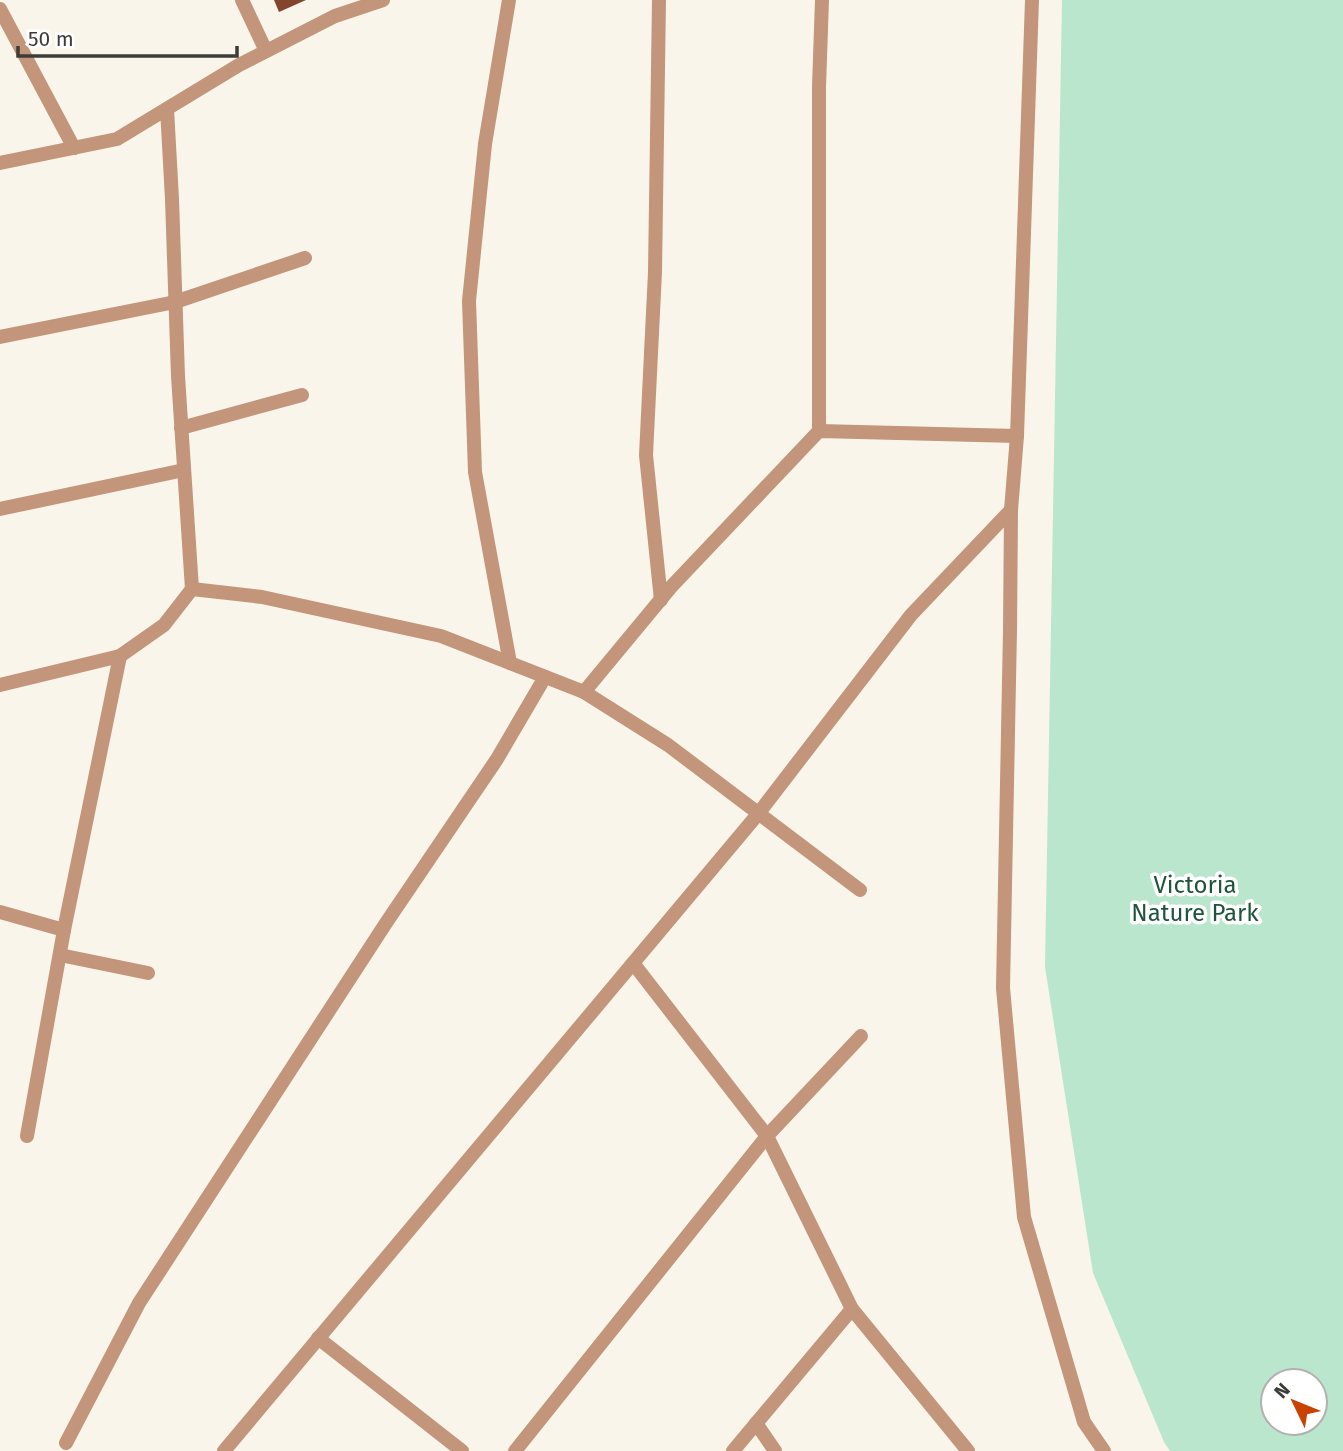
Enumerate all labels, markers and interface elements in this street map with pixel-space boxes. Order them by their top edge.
scale bar [18,14,236,58]
text: 50 m [28,26,74,52]
park label: Victoria Nature Park [1131,871,1259,927]
north arrow [1259,1367,1329,1437]
text: N [1269,1378,1295,1403]

